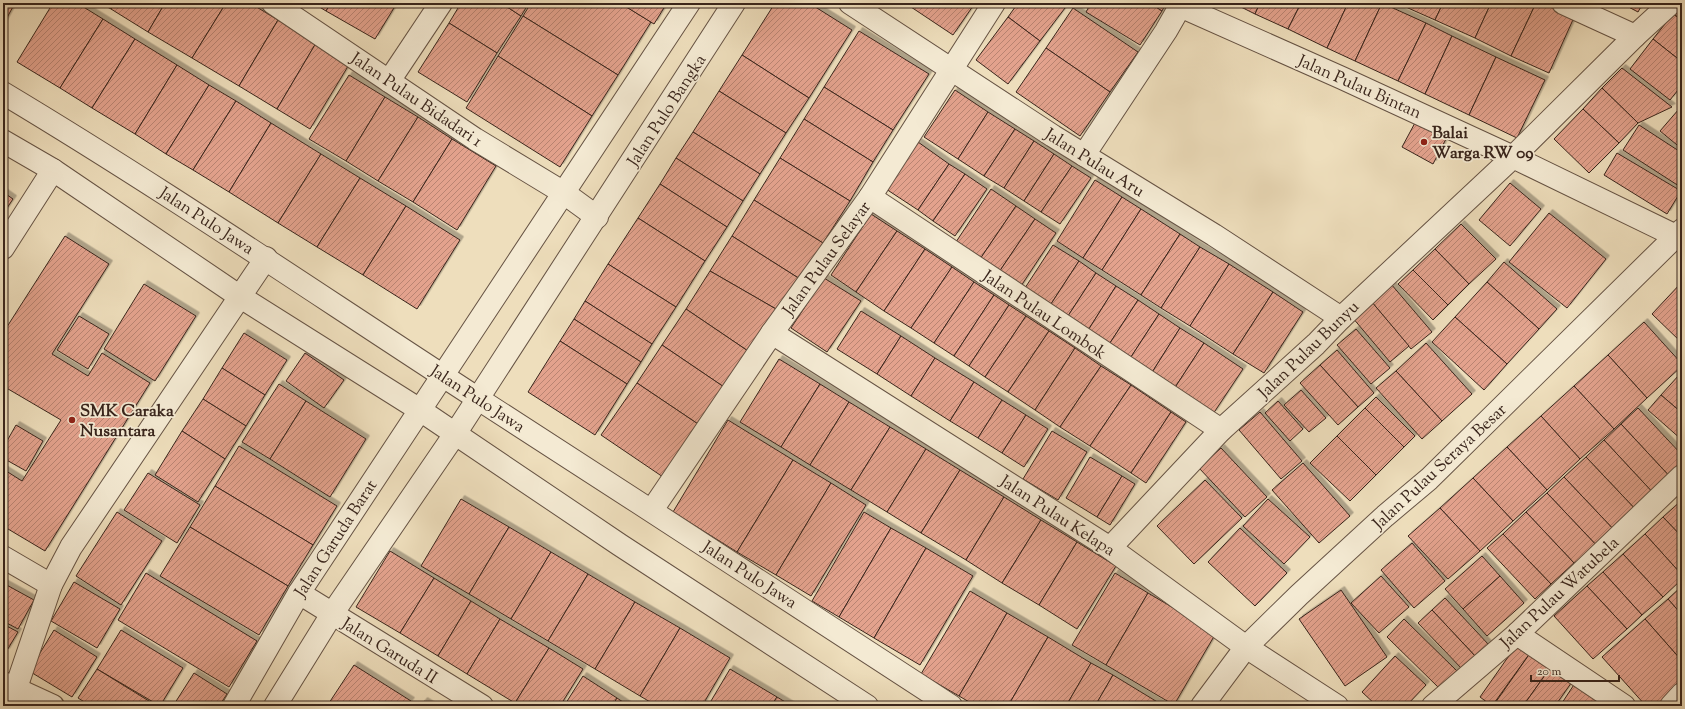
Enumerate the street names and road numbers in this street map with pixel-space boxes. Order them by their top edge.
street label: Jalan Pulau Bidadari 1 [344,47,487,154]
street label: Jalan Pulau Bintan [1293,49,1425,126]
street label: Jalan Pulo Bangka [622,50,713,173]
street label: Jalan Pulau Aru [1039,123,1149,204]
street label: Jalan Pulo Jawa [153,181,258,261]
street label: Jalan Pulau Selayar [777,196,878,322]
street label: Jalan Pulau Lombok [976,265,1111,366]
street label: Jalan Pulau Bunyu [1253,296,1365,406]
street label: Jalan Pulo Jawa [424,359,529,439]
street label: Jalan Pulau Seraya Besar [1367,399,1513,537]
street label: Jalan Pulau Kelapa [994,470,1119,563]
street label: Jalan Garuda Barat [289,475,384,603]
street label: Jalan Pulau Watubela [1495,532,1625,656]
street label: Jalan Pulo Jawa [696,535,801,615]
street label: Jalan Garuda II [336,612,442,691]

